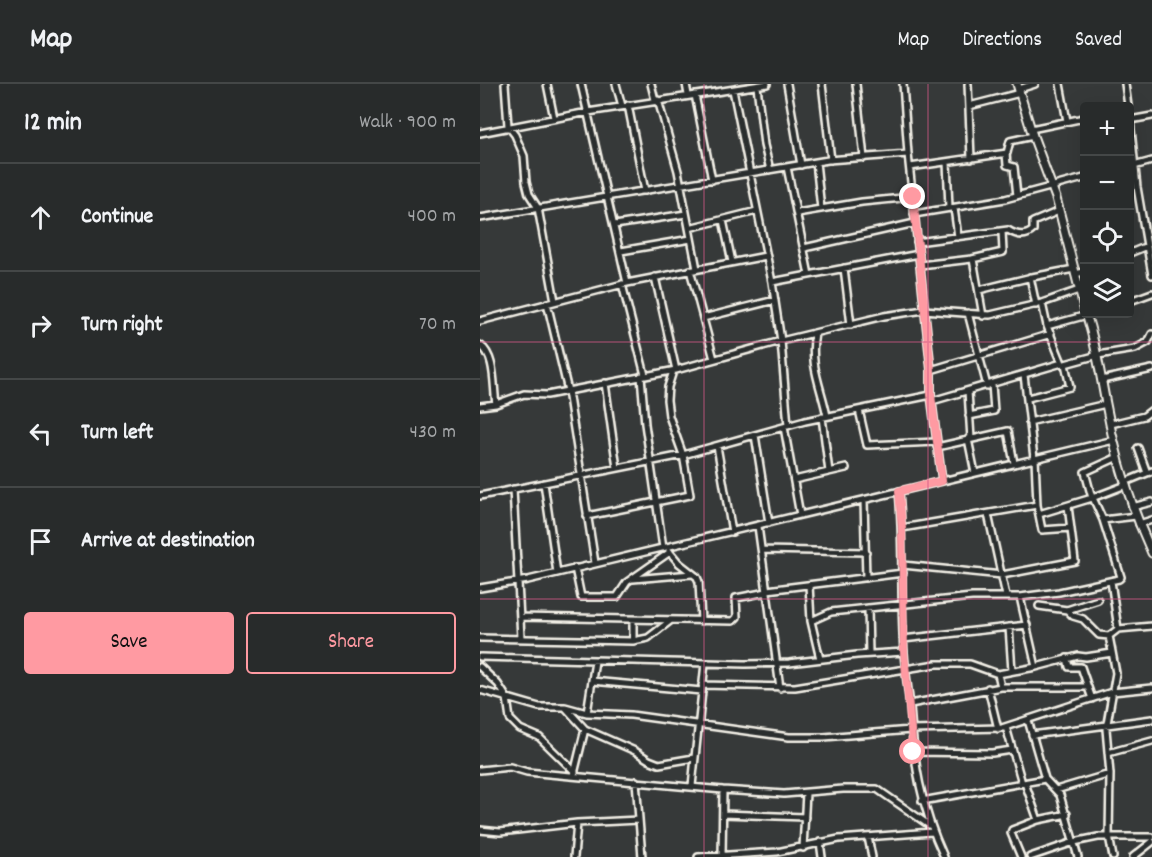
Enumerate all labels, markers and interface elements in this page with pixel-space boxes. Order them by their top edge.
text: Map [30,21,72,61]
text: Map [898,26,929,56]
text: Directions [962,26,1042,56]
text: Saved [1075,26,1122,56]
map controls [1080,102,1134,318]
button: + [1080,102,1134,156]
text: 12 min [24,105,82,142]
text: Walk · 900 m [359,109,456,137]
button: − [1080,156,1134,210]
route end [899,183,925,209]
icon: ahead [24,201,57,234]
text: Continue [81,202,153,233]
text: 400 m [408,203,456,231]
button: locate [1080,210,1134,264]
button: layers [1080,264,1134,318]
icon: right [24,309,57,342]
text: Turn right [81,310,163,341]
text: 70 m [419,311,456,339]
icon: left [24,417,57,450]
text: Turn left [81,418,153,449]
text: 430 m [410,419,456,447]
icon: arrive [24,525,57,558]
text: Arrive at destination [81,526,255,557]
button: Save [24,612,234,674]
button: Share [246,612,456,674]
route start [899,738,925,764]

